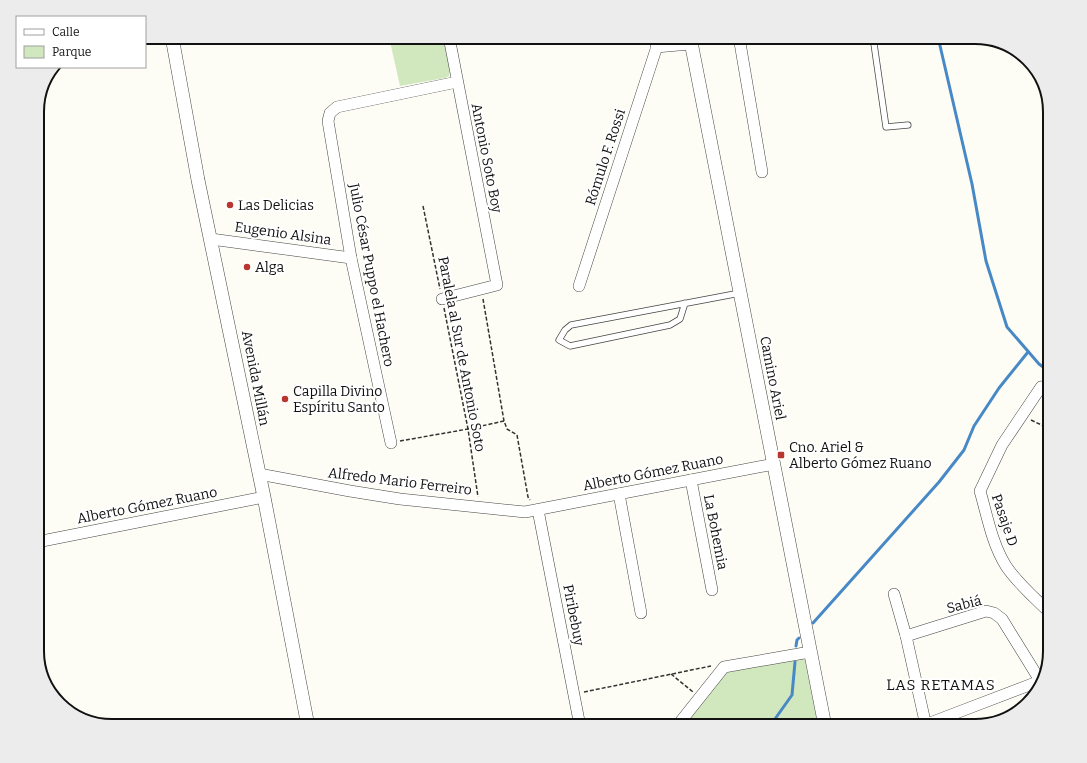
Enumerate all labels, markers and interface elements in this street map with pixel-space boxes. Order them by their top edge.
legend [16,16,146,68]
text: Calle [52,25,80,39]
text: Parque [52,45,91,59]
street label: Antonio Soto Boy [468,102,506,215]
street label: Rómulo F. Rossi [582,107,629,208]
street label: Julio César Puppo el Hachero [345,181,398,368]
place label: Las Delicias [238,197,314,214]
marker: Las Delicias [225,200,235,210]
street label: Eugenio Alsina [233,218,333,249]
street label: Paralela al Sur de Antonio Soto [434,255,489,453]
place label: Alga [255,259,284,276]
marker: Alga [242,262,252,272]
street label: Avenida Millán [238,329,273,427]
street label: Camino Ariel [756,335,789,422]
place label: Capilla Divino Espíritu Santo [293,383,385,416]
marker: Capilla Divino Espíritu Santo [280,394,290,404]
place label: Cno. Ariel & Alberto Gómez Ruano [789,439,932,472]
marker: Cno. Ariel & Alberto Gómez Ruano [776,450,786,460]
street label: Alberto Gómez Ruano [581,451,725,494]
street label: Alfredo Mario Ferreiro [327,464,473,499]
street label: Alberto Gómez Ruano [75,484,219,527]
street label: Pasaje D [988,492,1021,549]
street label: La Bohemia [700,493,731,571]
street label: Piribebuy [559,583,588,648]
street label: Sabiá [945,592,984,617]
district label: LAS RETAMAS [886,676,996,694]

